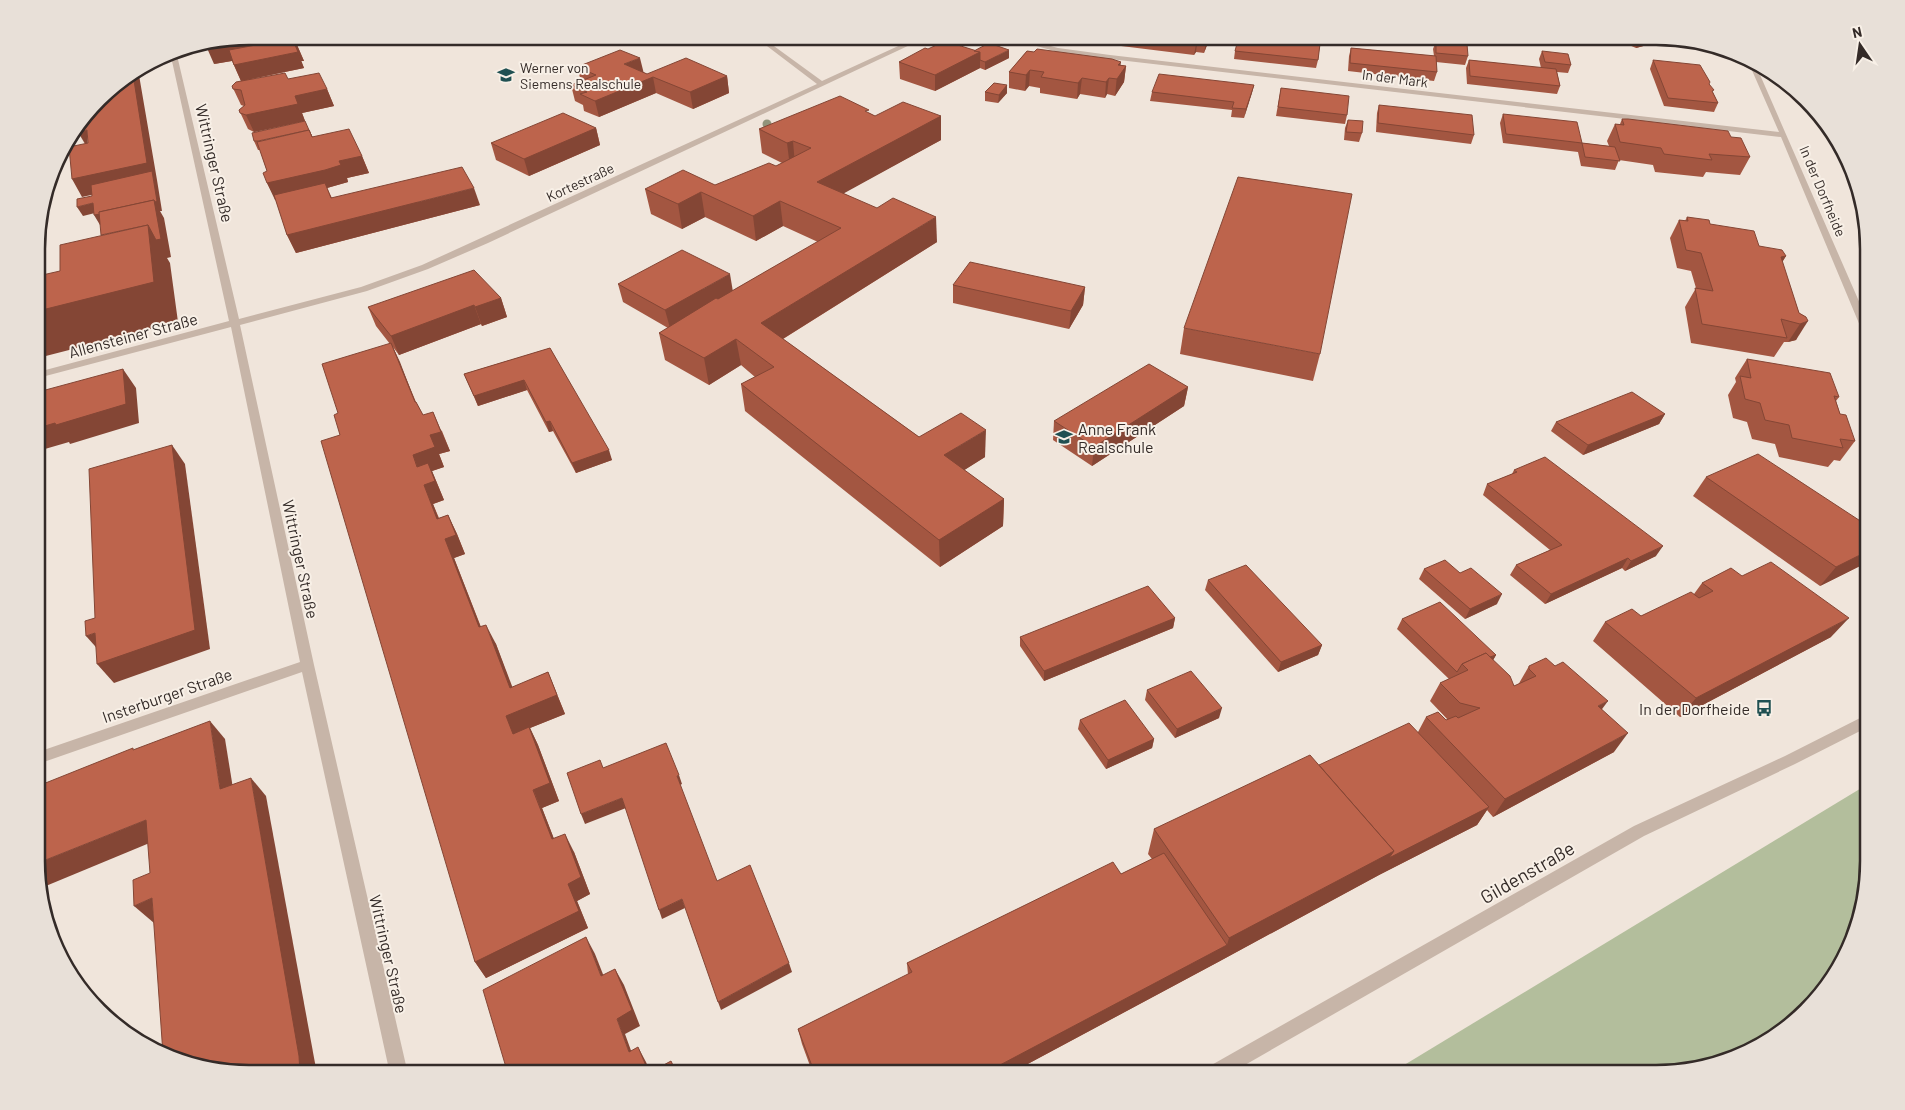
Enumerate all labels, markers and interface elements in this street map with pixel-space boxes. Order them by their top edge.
north arrow [1835,20,1885,70]
text: N [1851,23,1863,41]
place label: Werner von Siemens Realschule [520,59,641,92]
school or university icon: Werner von Siemens Realschule [496,65,516,85]
street label: In der Mark [1361,66,1429,90]
street label: Wittringer Straße [192,102,238,224]
street label: In der Dorfheide [1796,143,1850,239]
street label: Kortestraße [543,159,617,205]
street label: Allensteiner Straße [66,309,200,361]
place label: Anne Frank Realschule [1078,419,1156,456]
school or university icon: Anne Frank Realschule [1054,427,1074,447]
street label: Wittringer Straße [279,498,323,620]
street label: Insterburger Straße [100,664,234,726]
bus stop icon: In der Dorfheide [1754,698,1774,718]
place label: In der Dorfheide [1639,699,1750,718]
street label: Gildenstraße [1476,836,1578,908]
street label: Wittringer Straße [366,893,412,1015]

